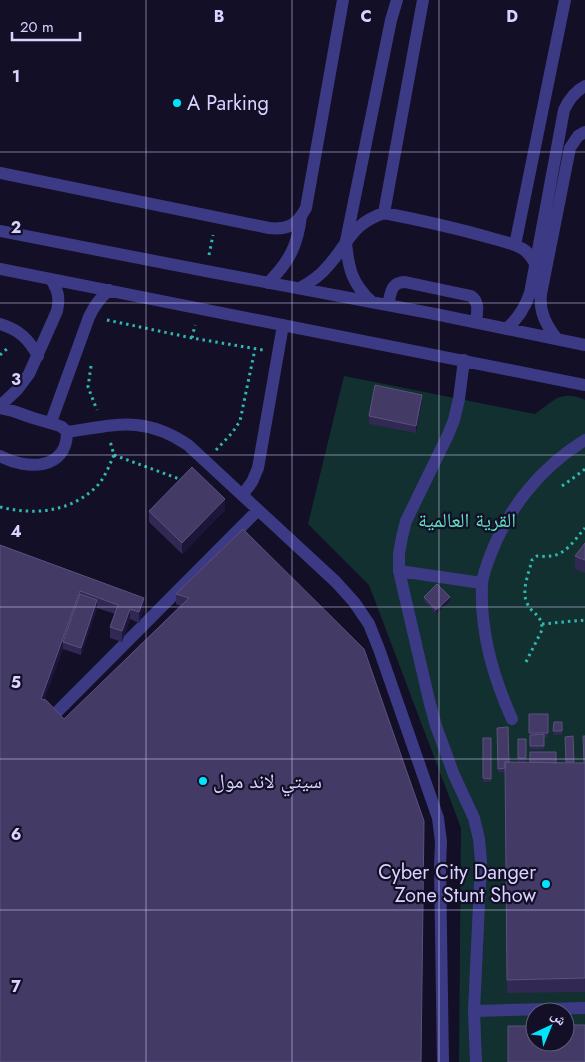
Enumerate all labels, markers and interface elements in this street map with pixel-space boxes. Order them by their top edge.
text: B [214,5,224,28]
text: C [360,5,372,28]
text: D [506,5,518,28]
scale bar [12,10,80,42]
text: 20 m [20,16,54,38]
text: 1 [12,65,20,88]
place label: A Parking [187,89,269,118]
marker: A Parking [171,97,183,109]
text: 2 [11,216,21,239]
text: 3 [11,368,21,391]
park label: القرية العالمية [418,506,516,535]
text: 4 [10,520,22,543]
text: 5 [11,671,21,694]
place label: سيتي لاند مول [213,767,322,797]
marker: سيتي لاند مول [197,775,209,787]
text: 6 [11,823,21,846]
place label: Cyber City Danger Zone Stunt Show [378,858,536,910]
marker: Cyber City Danger Zone Stunt Show [540,878,552,890]
text: 7 [11,975,21,998]
north arrow [525,1002,575,1052]
text: ش [547,1005,571,1030]

